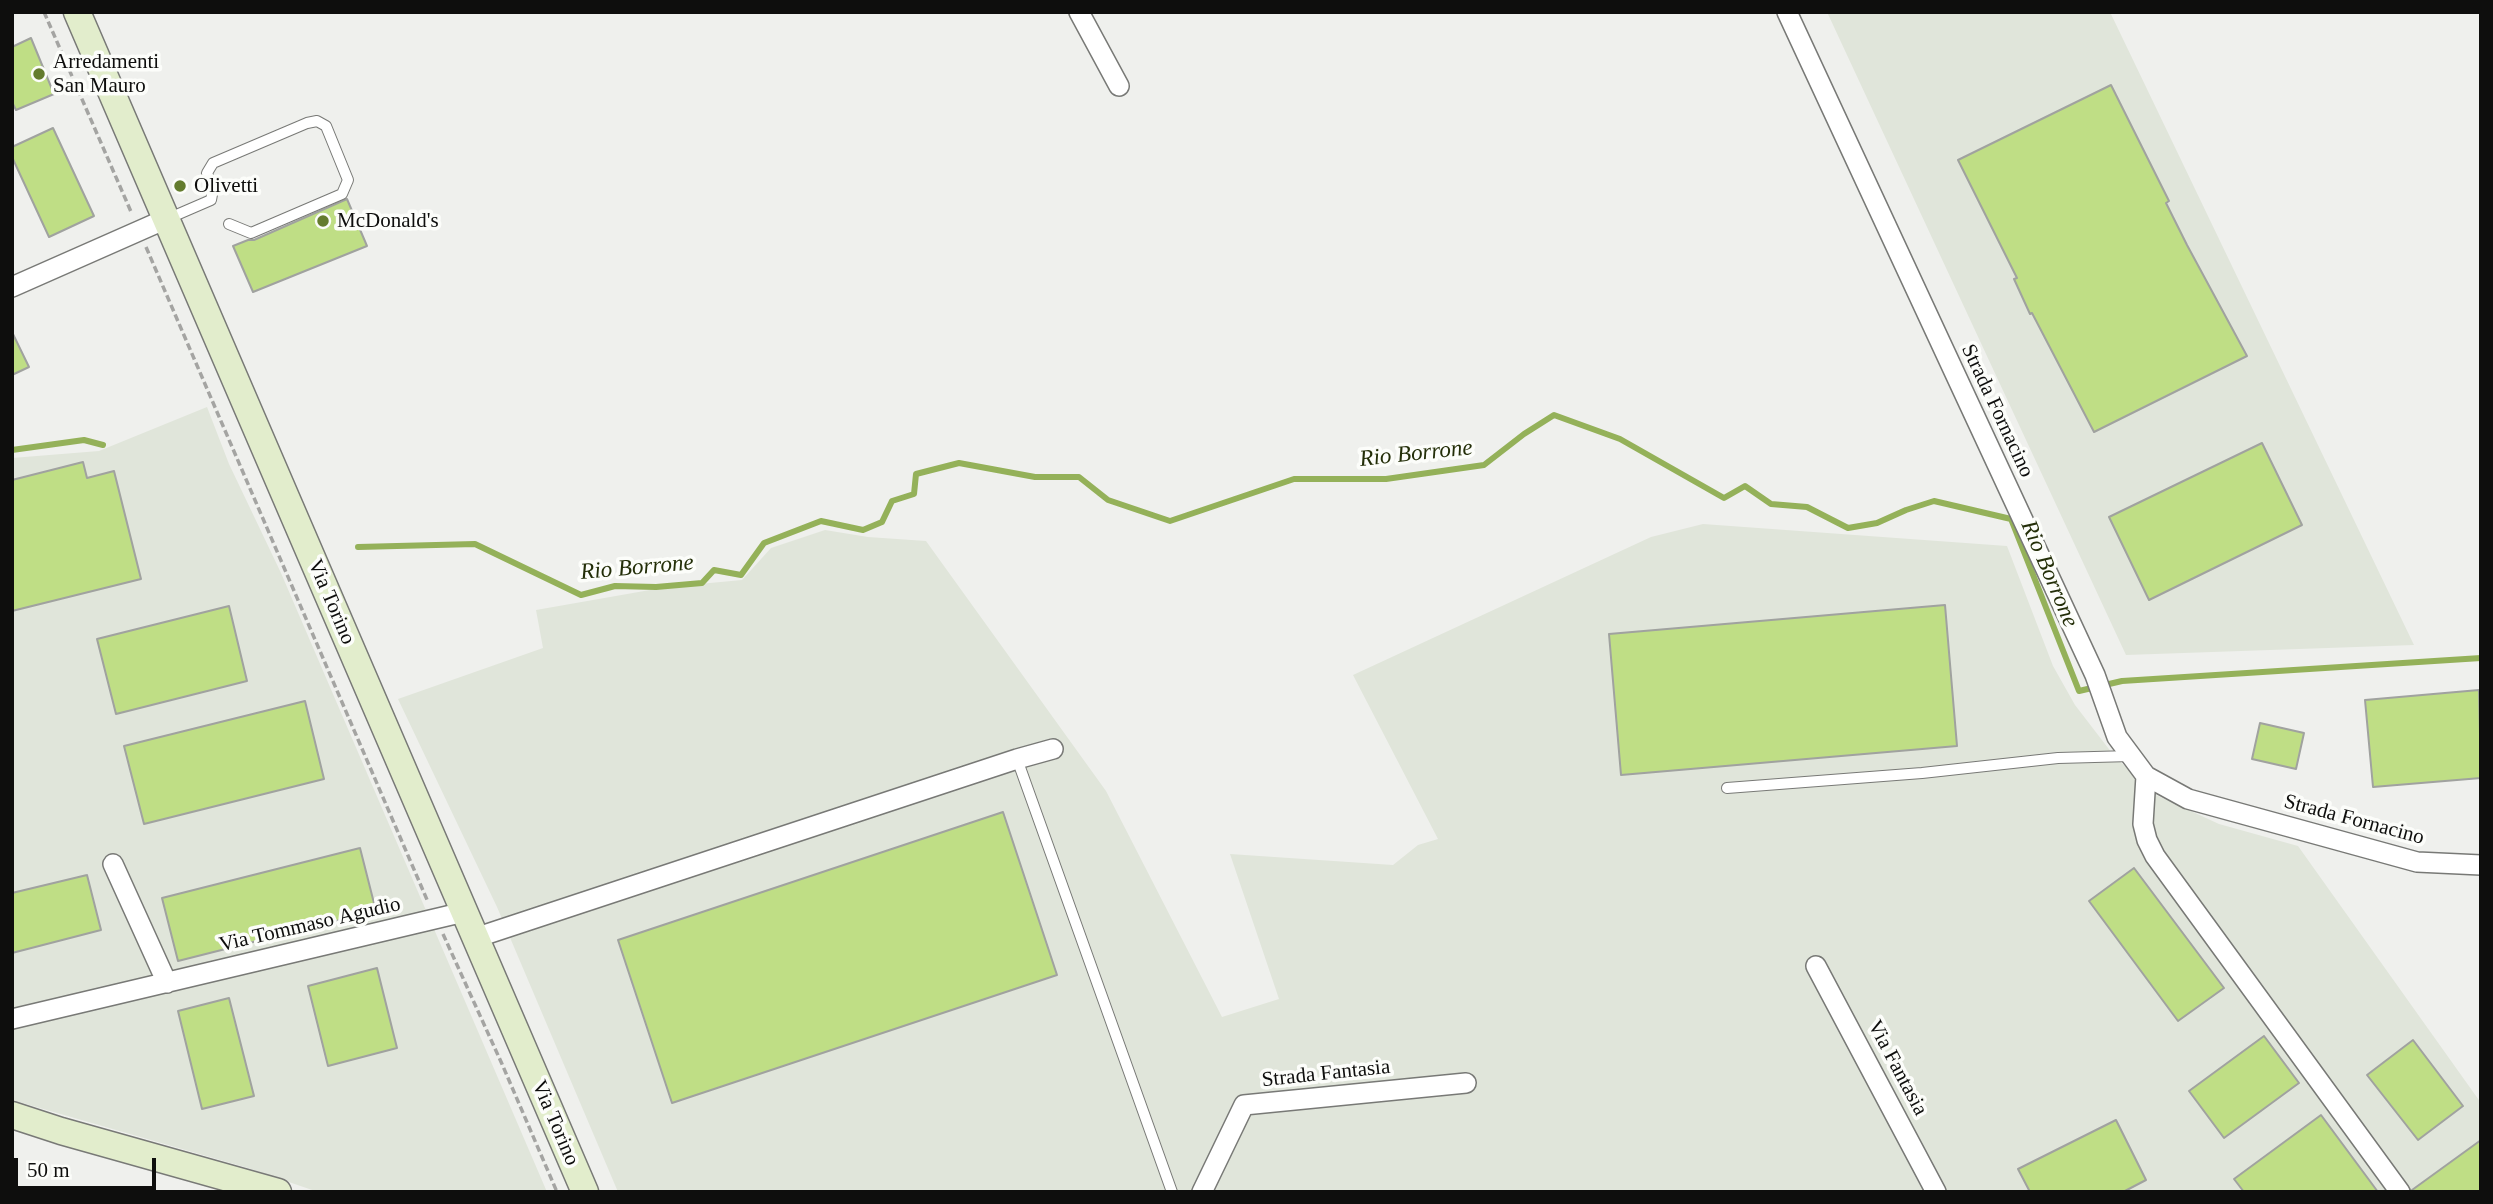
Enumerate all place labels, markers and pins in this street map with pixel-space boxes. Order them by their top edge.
place label: Arredamenti San Mauro [53,49,159,99]
marker: Arredamenti San Mauro [31,66,47,82]
place label: Olivetti [194,173,258,199]
marker: Olivetti [172,178,188,194]
place label: McDonald's [337,208,439,234]
marker: McDonald's [315,213,331,229]

